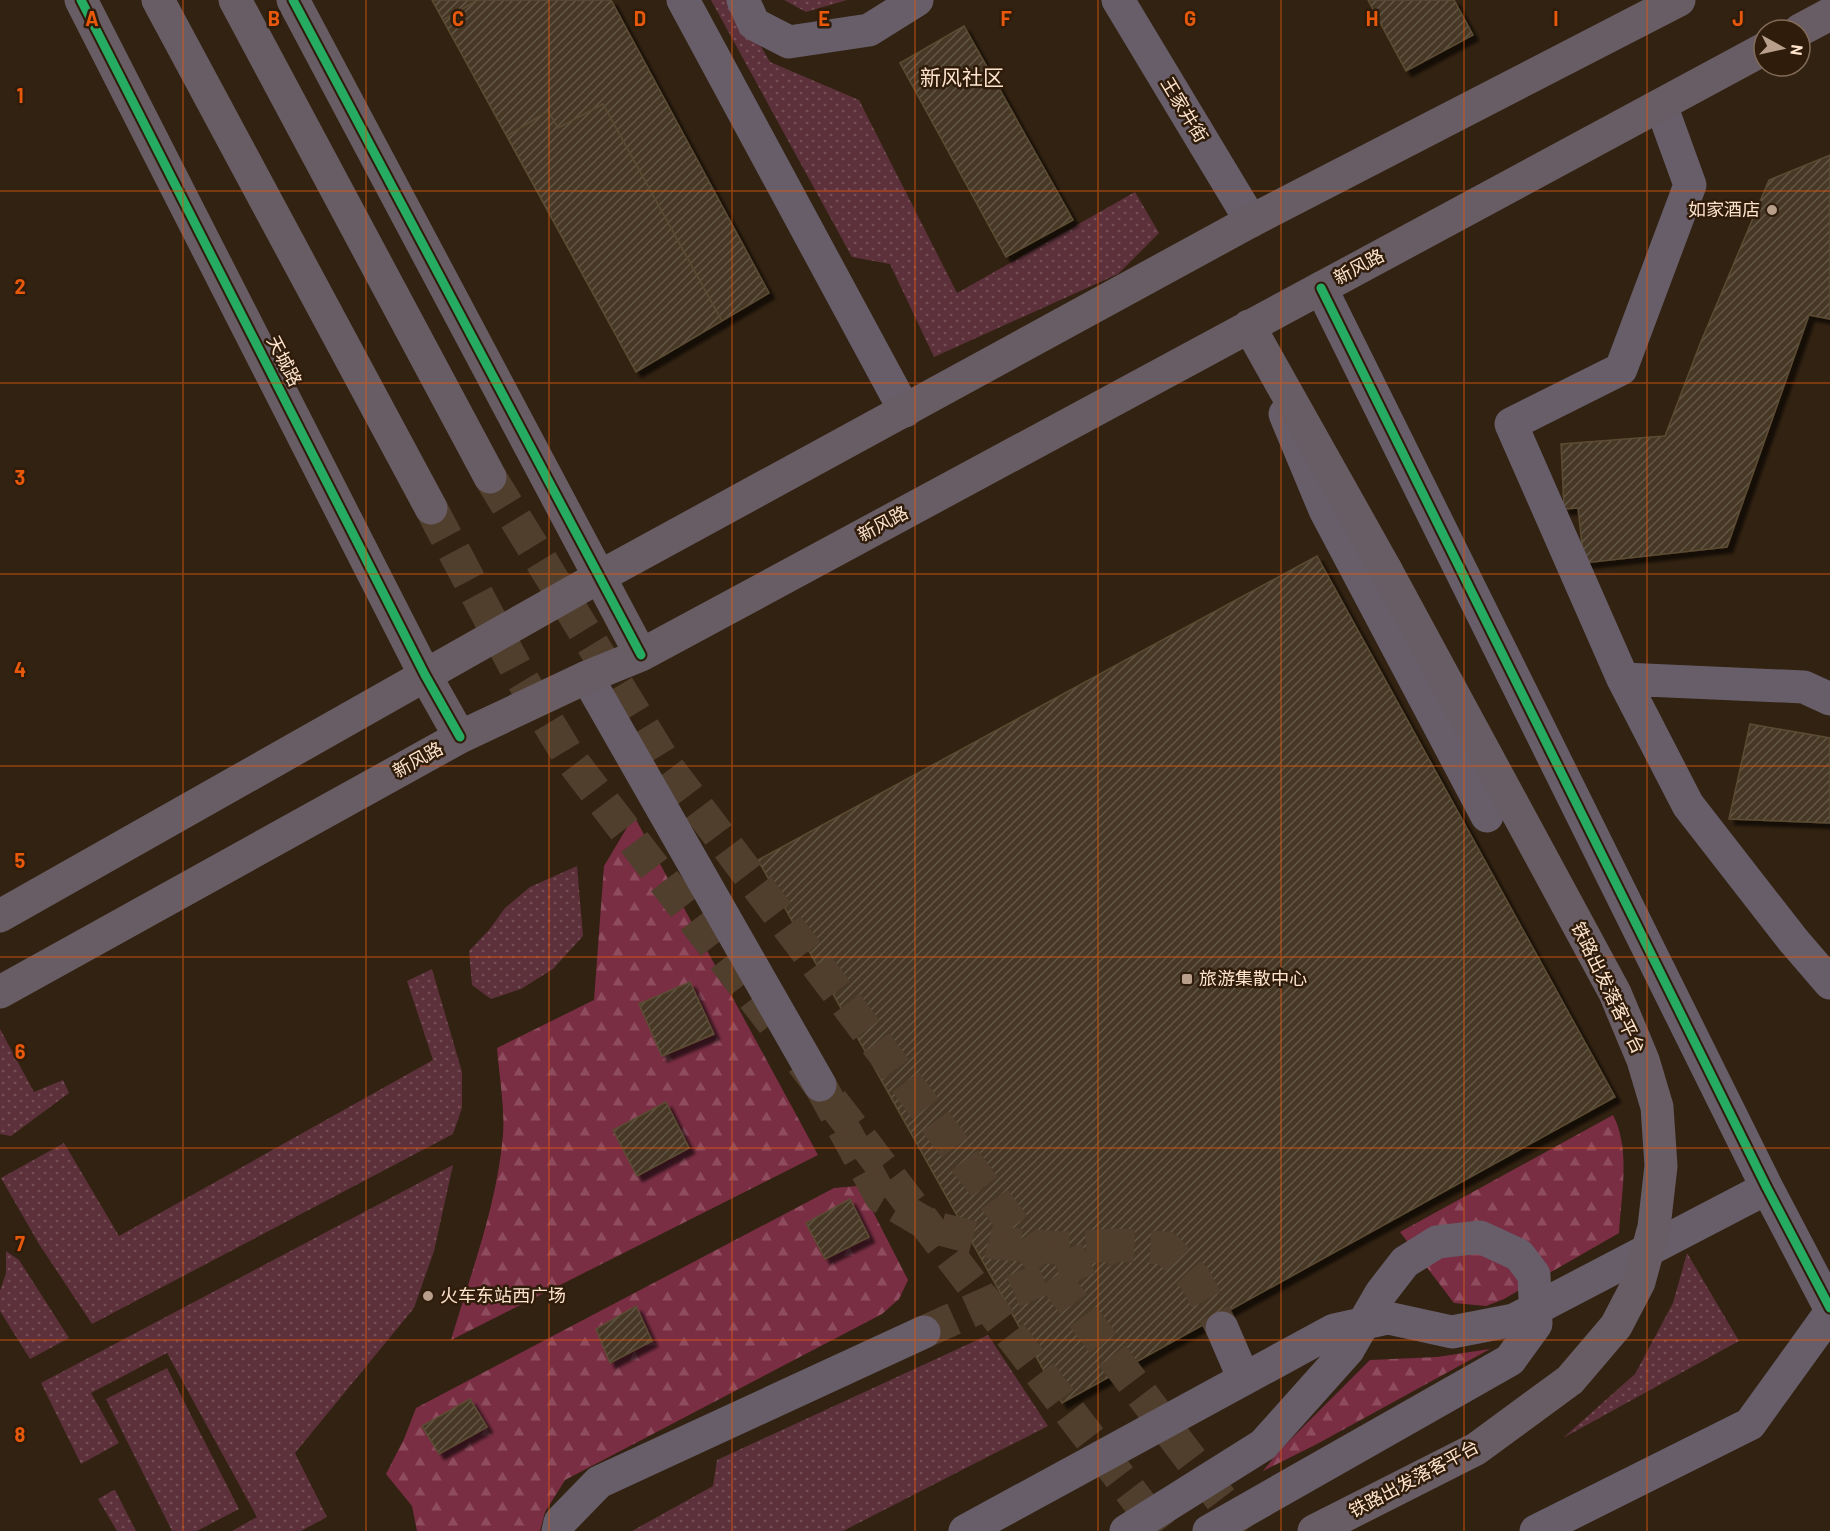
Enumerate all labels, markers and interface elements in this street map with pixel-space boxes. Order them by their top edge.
text: A [85,6,99,30]
text: B [268,6,280,30]
text: C [452,6,464,30]
text: D [634,6,646,30]
text: E [818,6,830,30]
text: F [1000,6,1012,30]
text: G [1184,6,1196,30]
text: H [1366,6,1378,30]
text: I [1553,6,1559,30]
text: J [1732,6,1744,30]
north arrow [1752,18,1812,78]
text: N [1787,44,1807,57]
district label: 新风社区 [920,64,1004,89]
street label: 王家井街 [1157,73,1213,146]
text: 1 [16,83,24,107]
place label: 如家酒店 [1688,198,1760,220]
marker: 如家酒店 [1765,203,1779,217]
street label: 新风路 [1330,244,1388,289]
text: 2 [14,274,26,298]
street label: 天城路 [263,331,307,390]
text: 3 [15,465,25,489]
street label: 新风路 [854,501,912,546]
text: 4 [14,657,26,681]
street label: 新风路 [389,736,446,782]
text: 5 [15,848,26,872]
street label: 铁路出发落客平台 [1567,918,1650,1057]
place label: 旅游集散中心 [1199,967,1307,989]
marker: 旅游集散中心 [1180,972,1194,986]
text: 6 [15,1039,26,1063]
text: 7 [15,1231,25,1255]
place label: 火车东站西广场 [440,1284,566,1306]
marker: 火车东站西广场 [421,1289,435,1303]
text: 8 [15,1422,26,1446]
street label: 铁路出发落客平台 [1345,1435,1482,1522]

